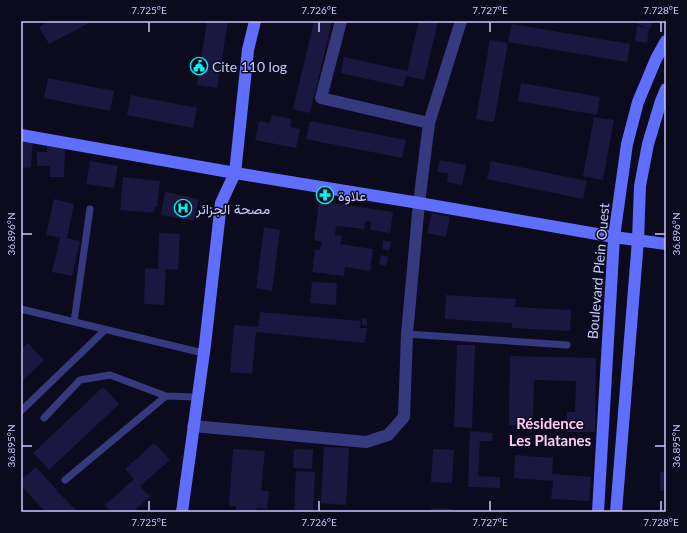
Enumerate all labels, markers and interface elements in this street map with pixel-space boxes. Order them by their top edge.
text: 7.725°E [131,4,167,16]
text: 7.726°E [301,4,337,16]
text: 7.727°E [472,4,508,16]
text: 7.728°E [643,4,679,16]
public building icon: Cite 110 log [189,56,209,76]
place label: Cite 110 log [212,58,287,75]
pharmacy icon: علاوة [315,185,335,205]
place label: علاوة [338,187,366,205]
hospital icon: مصحة الجزائر [173,198,193,218]
place label: مصحة الجزائر [195,200,270,218]
street label: Boulevard Plein Ouest [584,202,612,340]
text: 36.896°N [5,212,17,256]
text: 36.896°N [670,212,682,256]
district label: Résidence Les Platanes [509,414,592,449]
text: 36.895°N [5,424,17,468]
text: 36.895°N [670,424,682,468]
text: 7.725°E [131,516,167,528]
text: 7.726°E [301,516,337,528]
text: 7.727°E [472,516,508,528]
text: 7.728°E [643,516,679,528]

